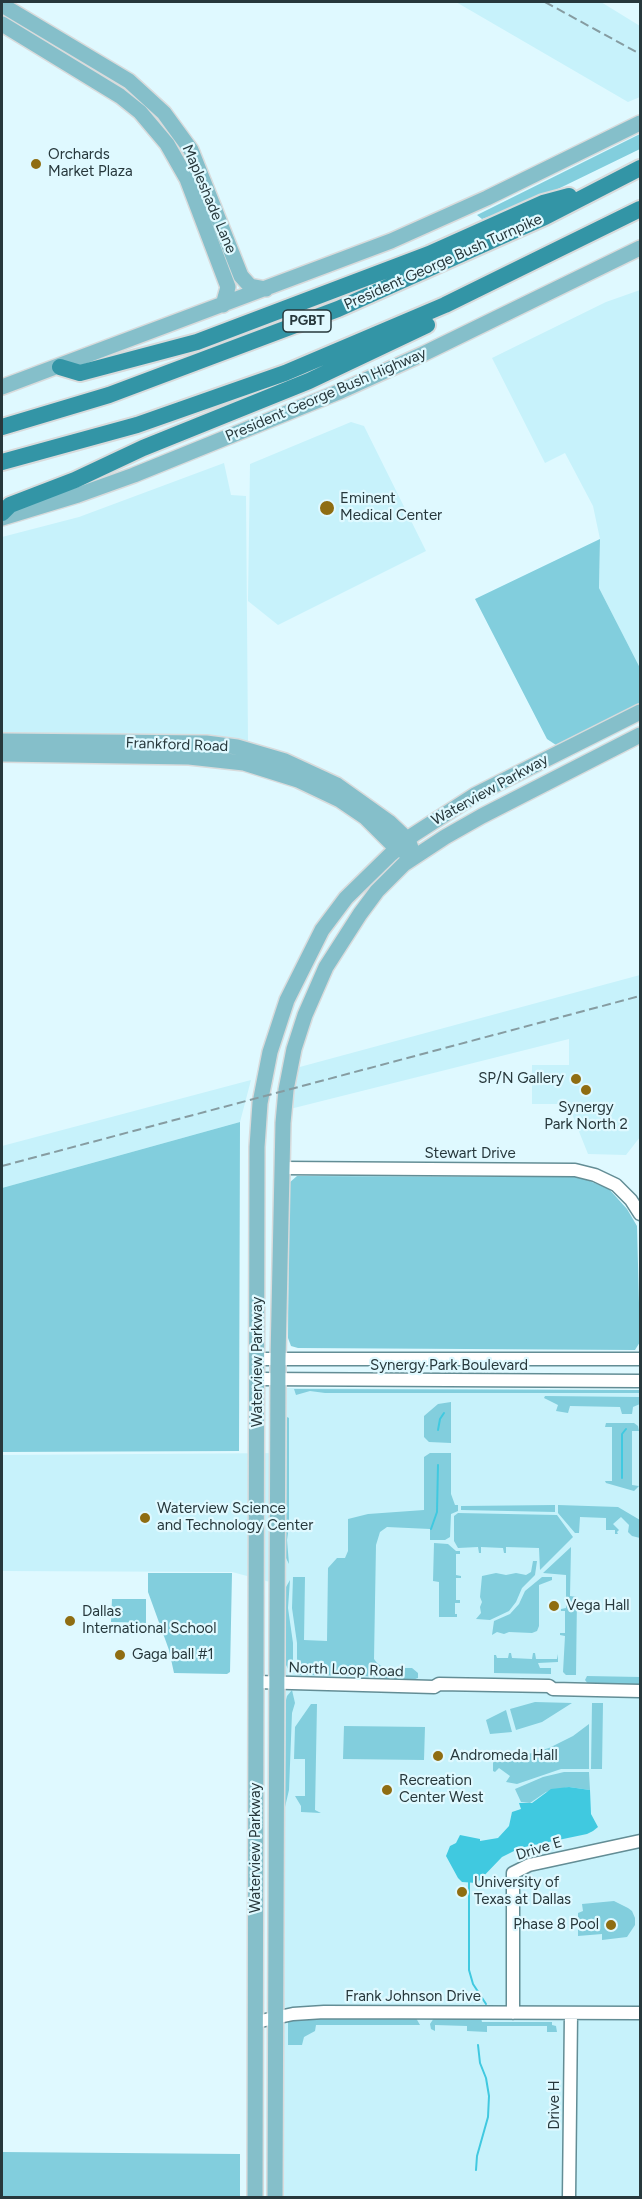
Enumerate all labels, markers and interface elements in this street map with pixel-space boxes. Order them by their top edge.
street label: Mapleshade Lane [178,142,240,256]
place label: Orchards Market Plaza [48,146,133,181]
marker: Orchards Market Plaza [29,157,43,171]
street label: President George Bush Turnpike [341,210,545,314]
road number: PGBT [283,310,331,332]
street label: President George Bush Highway [223,344,429,446]
place label: Eminent Medical Center [340,490,442,525]
marker: Eminent Medical Center [318,499,336,517]
street label: Frankford Road [125,734,229,756]
street label: Waterview Parkway [429,750,551,830]
place label: SP/N Gallery [478,1070,564,1088]
marker: SP/N Gallery [569,1072,583,1086]
marker: Synergy Park North 2 [579,1083,593,1097]
place label: Synergy Park North 2 [544,1099,628,1134]
street label: Stewart Drive [424,1145,516,1163]
street label: Waterview Parkway [249,1297,267,1427]
street label: Synergy Park Boulevard [370,1357,528,1375]
place label: Waterview Science and Technology Center [157,1500,313,1535]
marker: Waterview Science and Technology Center [138,1511,152,1525]
place label: Vega Hall [566,1597,630,1615]
marker: Vega Hall [547,1599,561,1613]
place label: Dallas International School [82,1603,217,1638]
marker: Dallas International School [63,1614,77,1628]
place label: Gaga ball #1 [132,1646,214,1664]
marker: Gaga ball #1 [113,1648,127,1662]
street label: North Loop Road [288,1659,404,1681]
place label: Andromeda Hall [450,1747,558,1765]
marker: Andromeda Hall [431,1749,445,1763]
place label: Recreation Center West [399,1772,484,1807]
street label: Waterview Parkway [247,1783,265,1913]
marker: Recreation Center West [380,1783,394,1797]
street label: Drive E [514,1833,564,1865]
place label: University of Texas at Dallas [474,1874,571,1909]
marker: University of Texas at Dallas [455,1885,469,1899]
place label: Phase 8 Pool [513,1916,599,1934]
marker: Phase 8 Pool [604,1918,618,1932]
street label: Frank Johnson Drive [345,1988,481,2006]
street label: Drive H [546,2080,564,2130]

